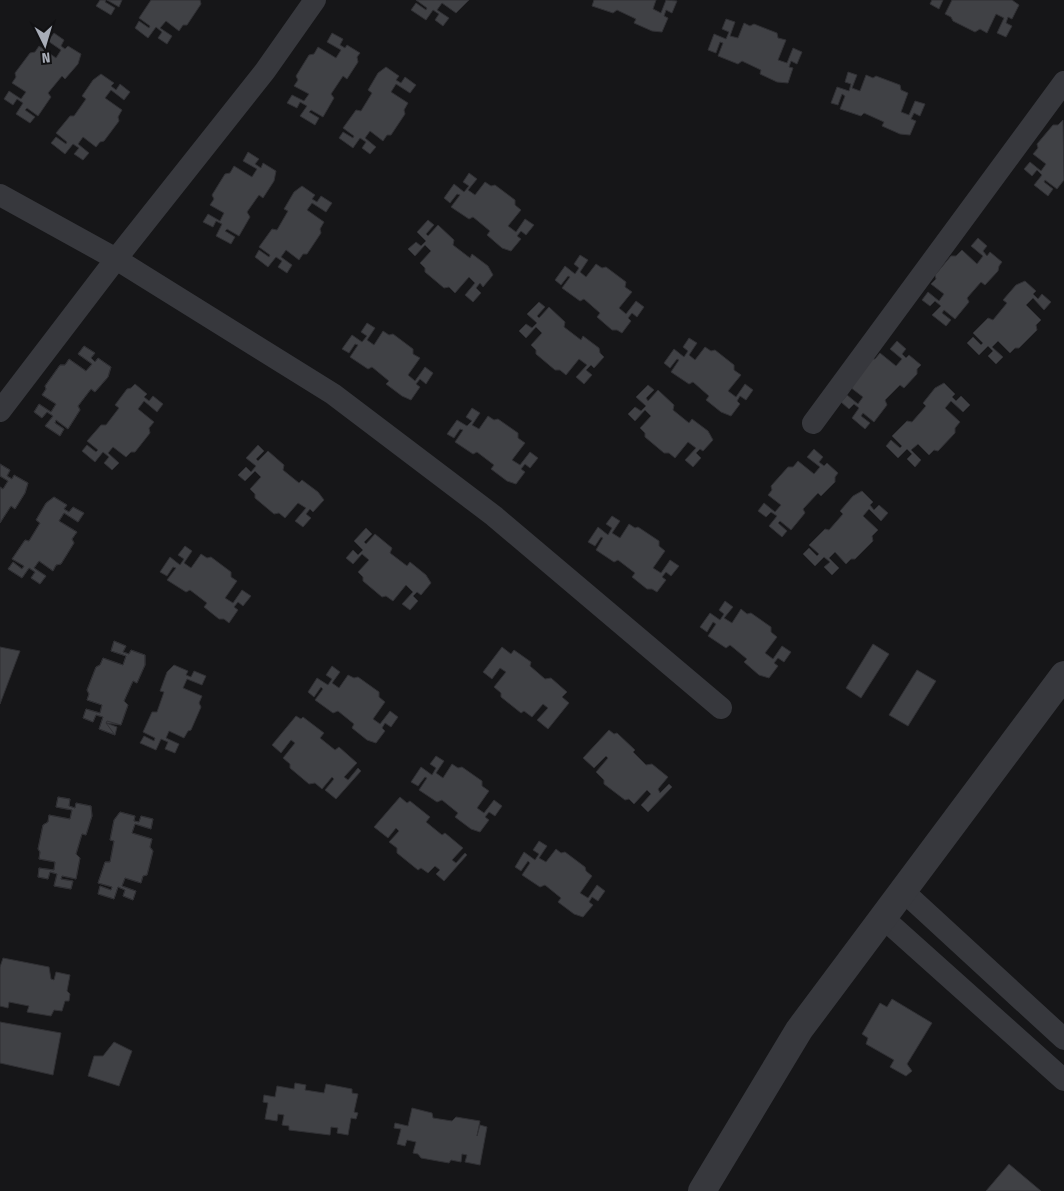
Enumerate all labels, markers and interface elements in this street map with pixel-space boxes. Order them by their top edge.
north arrow [20,20,70,70]
text: N [41,49,51,66]

